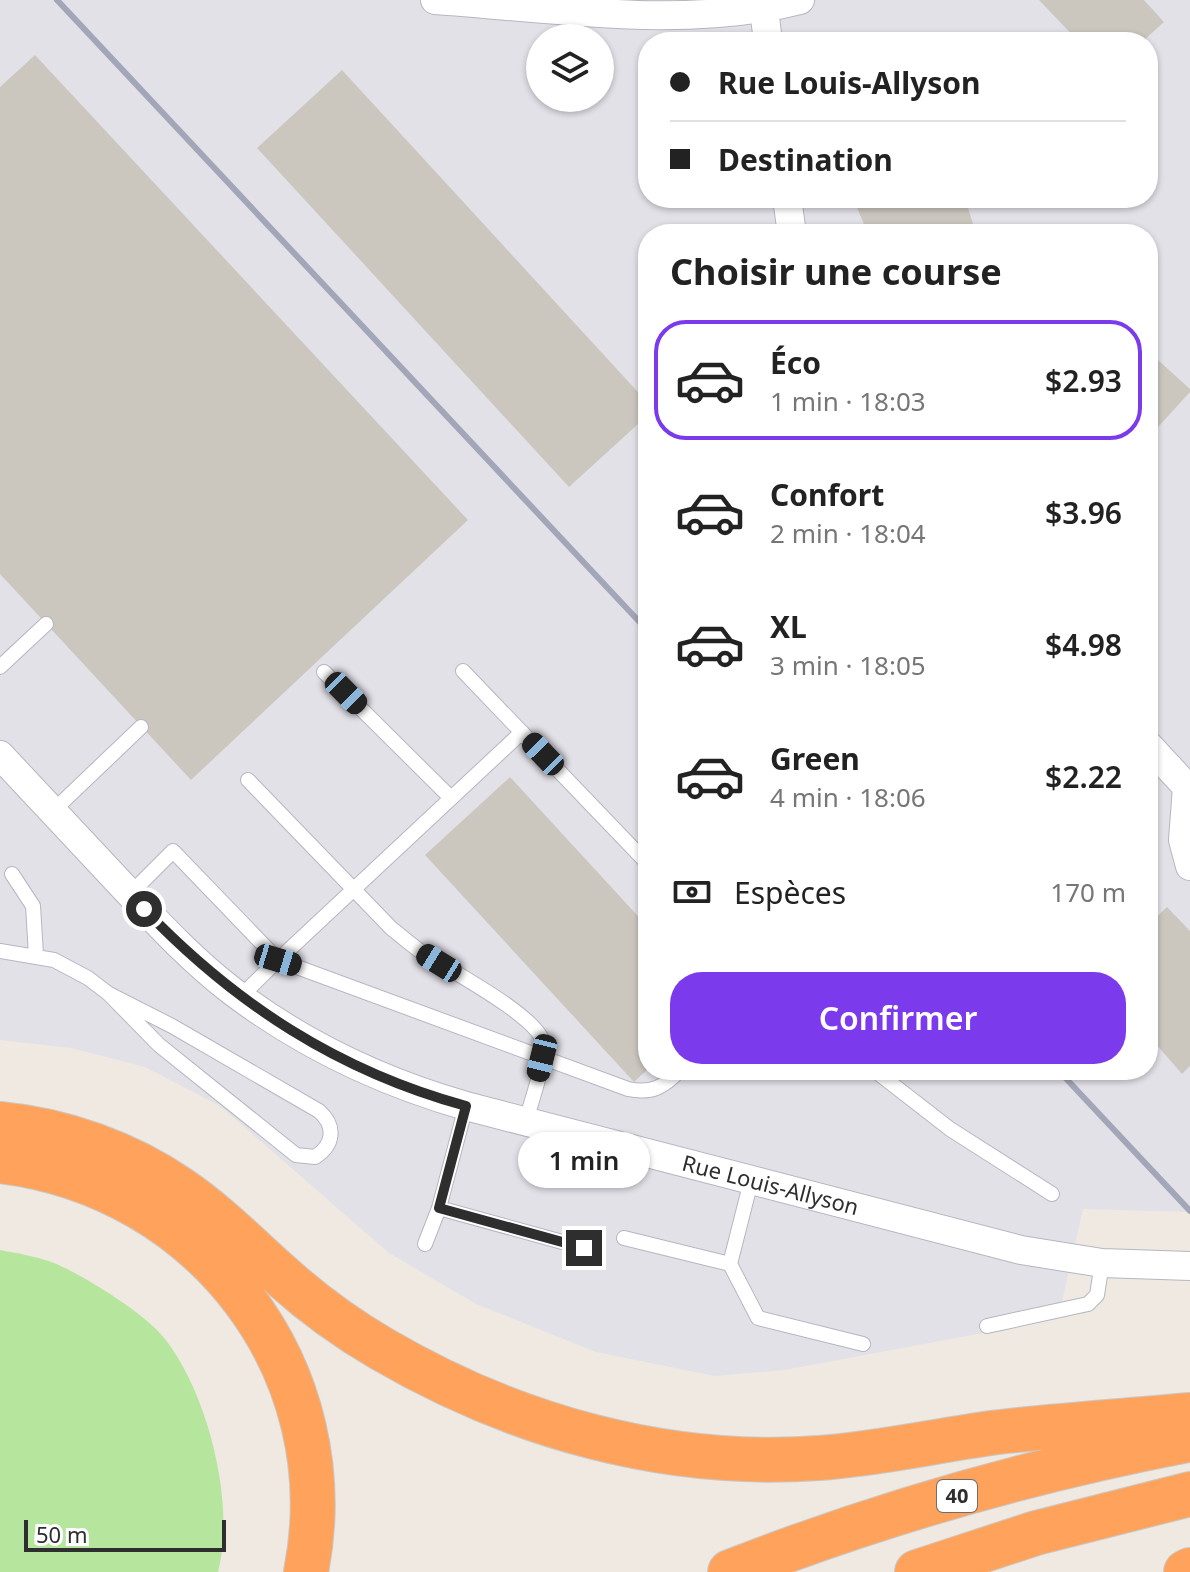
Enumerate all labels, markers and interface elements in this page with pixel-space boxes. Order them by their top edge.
map controls [526,24,614,112]
button: layers [526,24,614,112]
text: Rue Louis-Allyson [718,62,981,103]
text: Destination [718,139,893,180]
text: Choisir une course [670,247,1002,296]
text: Éco [770,342,821,383]
icon: car [674,344,746,416]
text: $2.93 [1045,360,1122,401]
text: 1 min · 18:03 [770,383,926,419]
text: Confort [770,474,884,515]
icon: car [674,476,746,548]
text: $3.96 [1045,492,1122,533]
text: 2 min · 18:04 [770,515,926,551]
text: XL [770,606,807,647]
icon: car [674,608,746,680]
text: $4.98 [1045,624,1122,665]
text: 3 min · 18:05 [770,647,926,683]
car [321,668,371,718]
car [518,728,568,780]
text: Green [770,738,860,779]
icon: car [674,740,746,812]
text: $2.22 [1045,756,1122,797]
text: 4 min · 18:06 [770,779,926,815]
icon: cash [670,870,714,914]
text: Espèces [734,872,846,913]
text: 170 m [1050,874,1126,910]
route start [126,891,162,927]
car [412,940,466,986]
car [252,942,304,978]
button: Confirmer [670,972,1126,1064]
car [525,1032,559,1084]
callout: 1 min [518,1132,650,1188]
text: 1 min [549,1142,619,1178]
street label: Rue Louis-Allyson [679,1147,862,1221]
route end [566,1230,602,1266]
road number: 40 [937,1480,977,1512]
scale bar [24,1516,226,1552]
text: 50 m [36,1519,87,1549]

